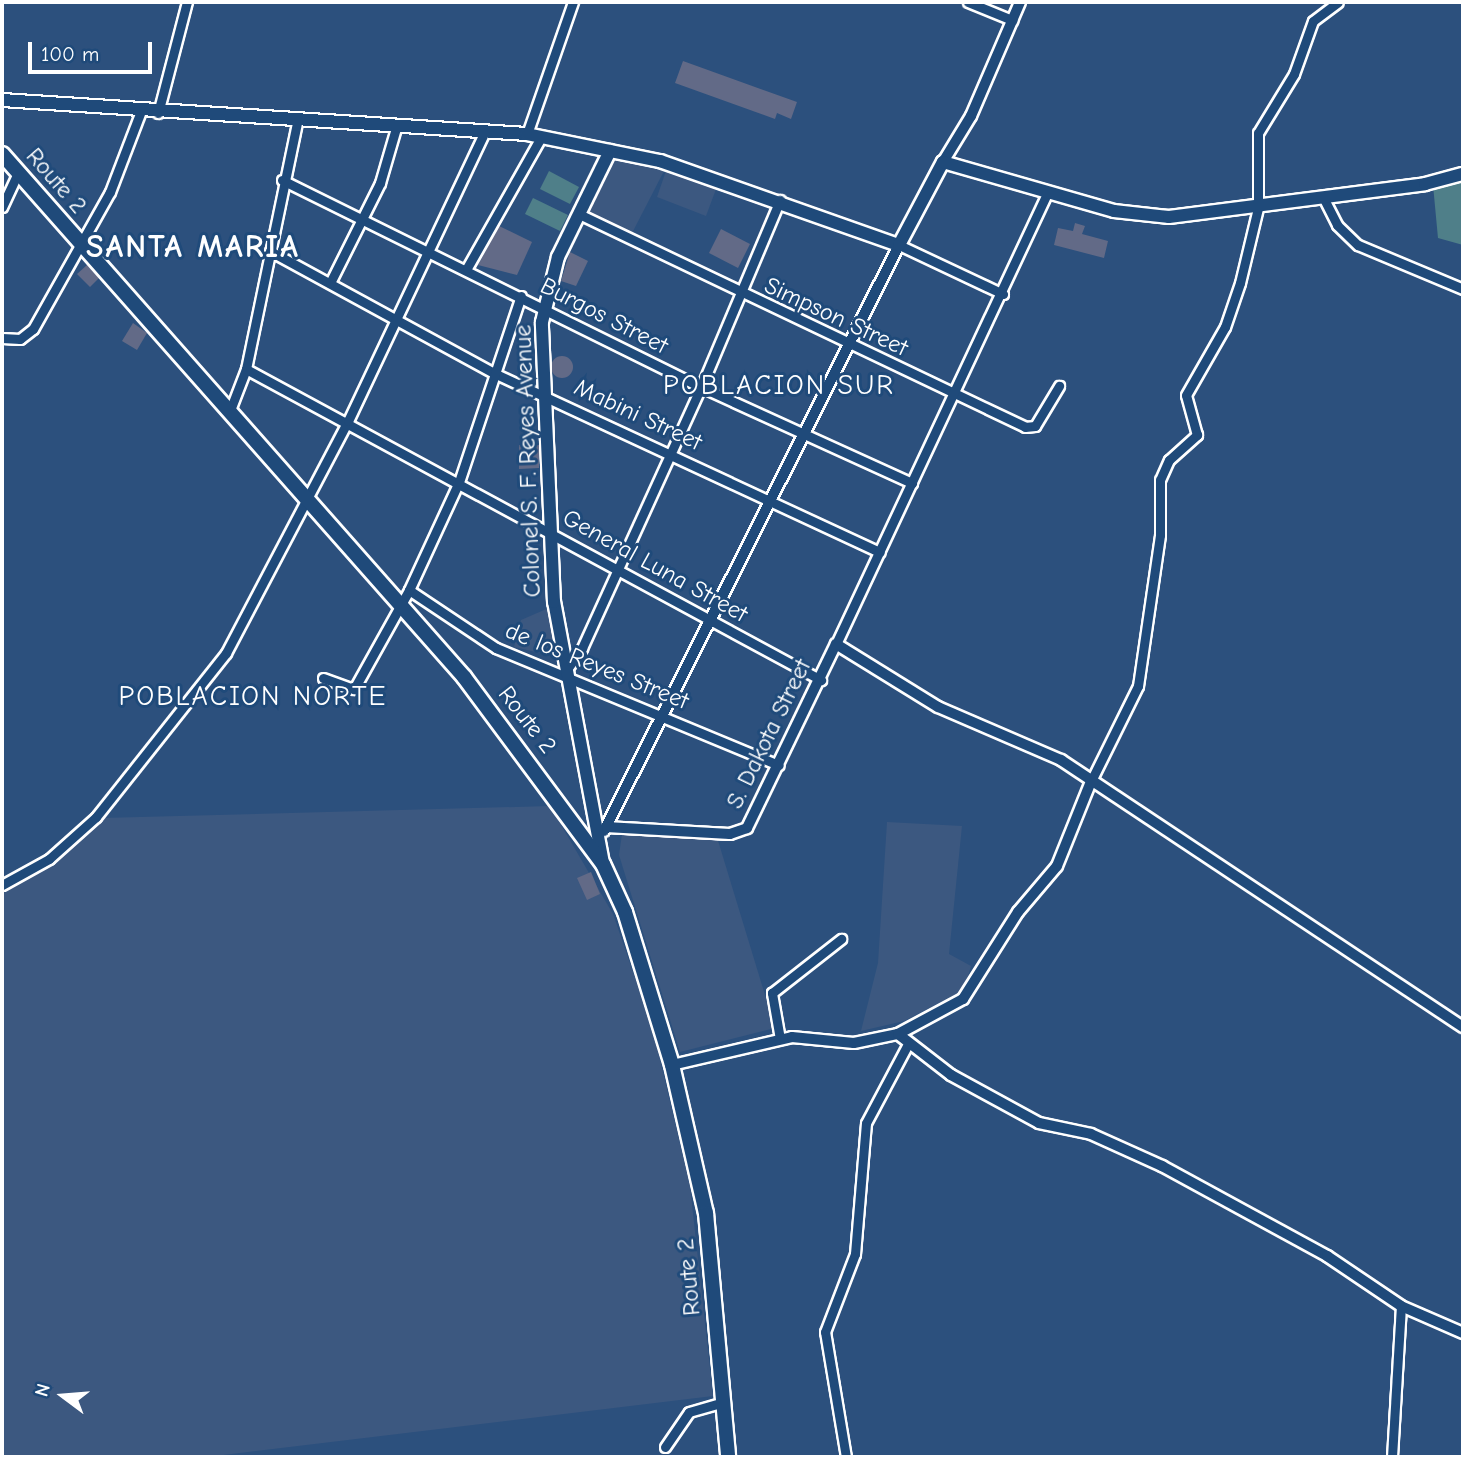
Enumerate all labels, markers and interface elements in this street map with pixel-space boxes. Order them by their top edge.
scale bar [32,28,156,72]
text: 100 m [41,42,99,66]
street label: Route 2 [20,142,92,220]
district label: SANTA MARIA [87,228,299,266]
street label: Simpson Street [760,271,912,363]
street label: Burgos Street [535,272,673,360]
street label: Colonel S. F. Reyes Avenue [509,324,547,598]
district label: POBLACION SUR [665,368,893,402]
street label: Mabini Street [570,373,706,457]
street label: General Luna Street [558,503,752,629]
street label: de los Reyes Street [501,616,693,716]
street label: S. Dakota Street [720,655,818,813]
district label: POBLACION NORTE [120,679,386,713]
street label: Route 2 [492,681,562,759]
street label: Route 2 [671,1237,707,1317]
north arrow [28,1361,98,1431]
text: N [31,1381,55,1399]

